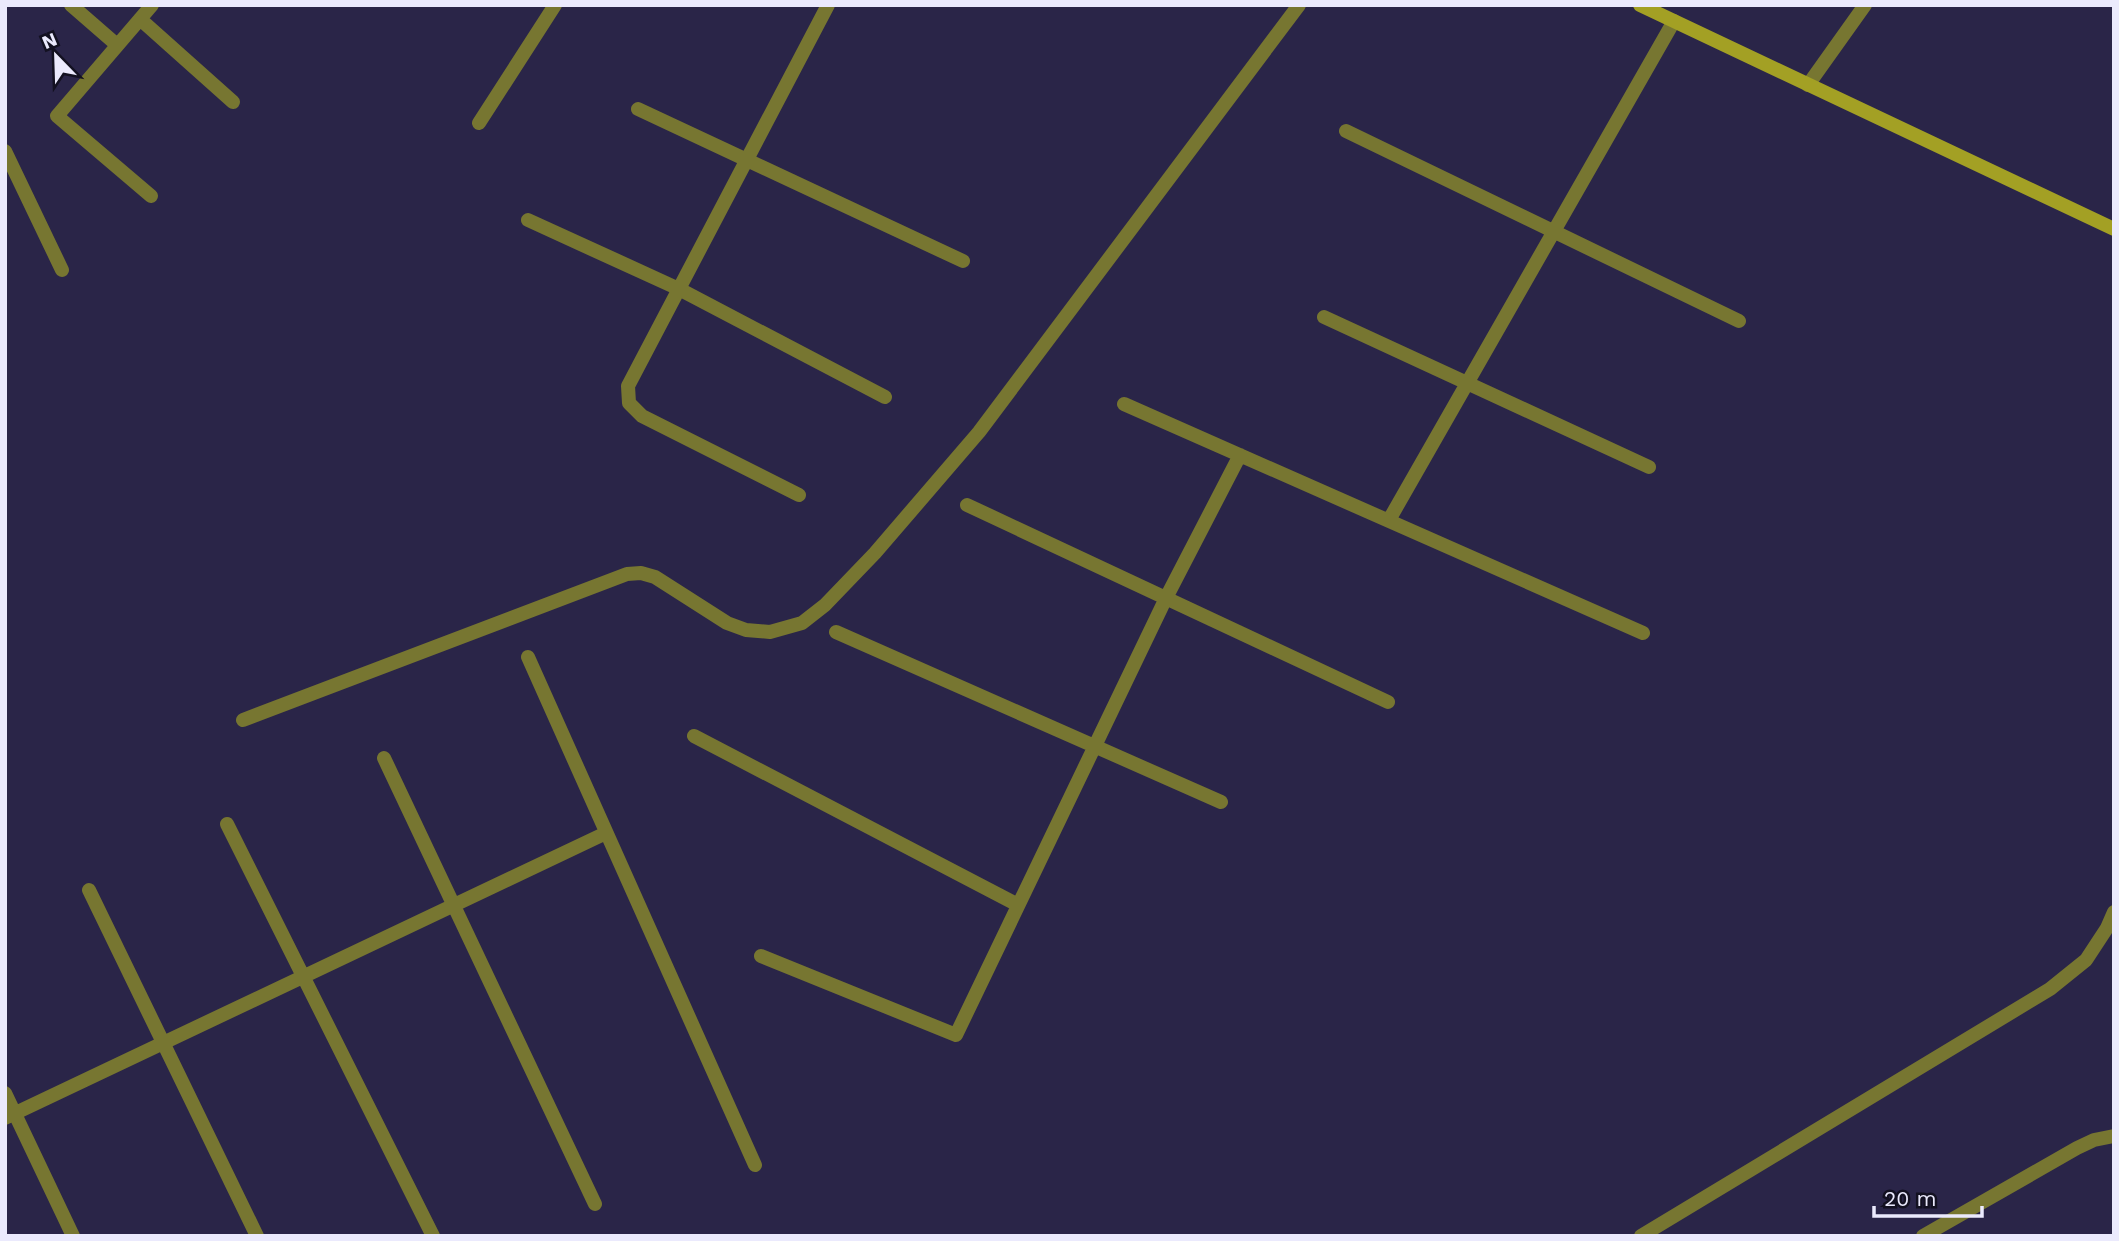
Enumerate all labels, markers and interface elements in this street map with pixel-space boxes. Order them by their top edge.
north arrow [21,21,91,91]
text: N [39,27,61,54]
scale bar [1874,1174,1982,1218]
text: 20 m [1884,1186,1936,1211]

